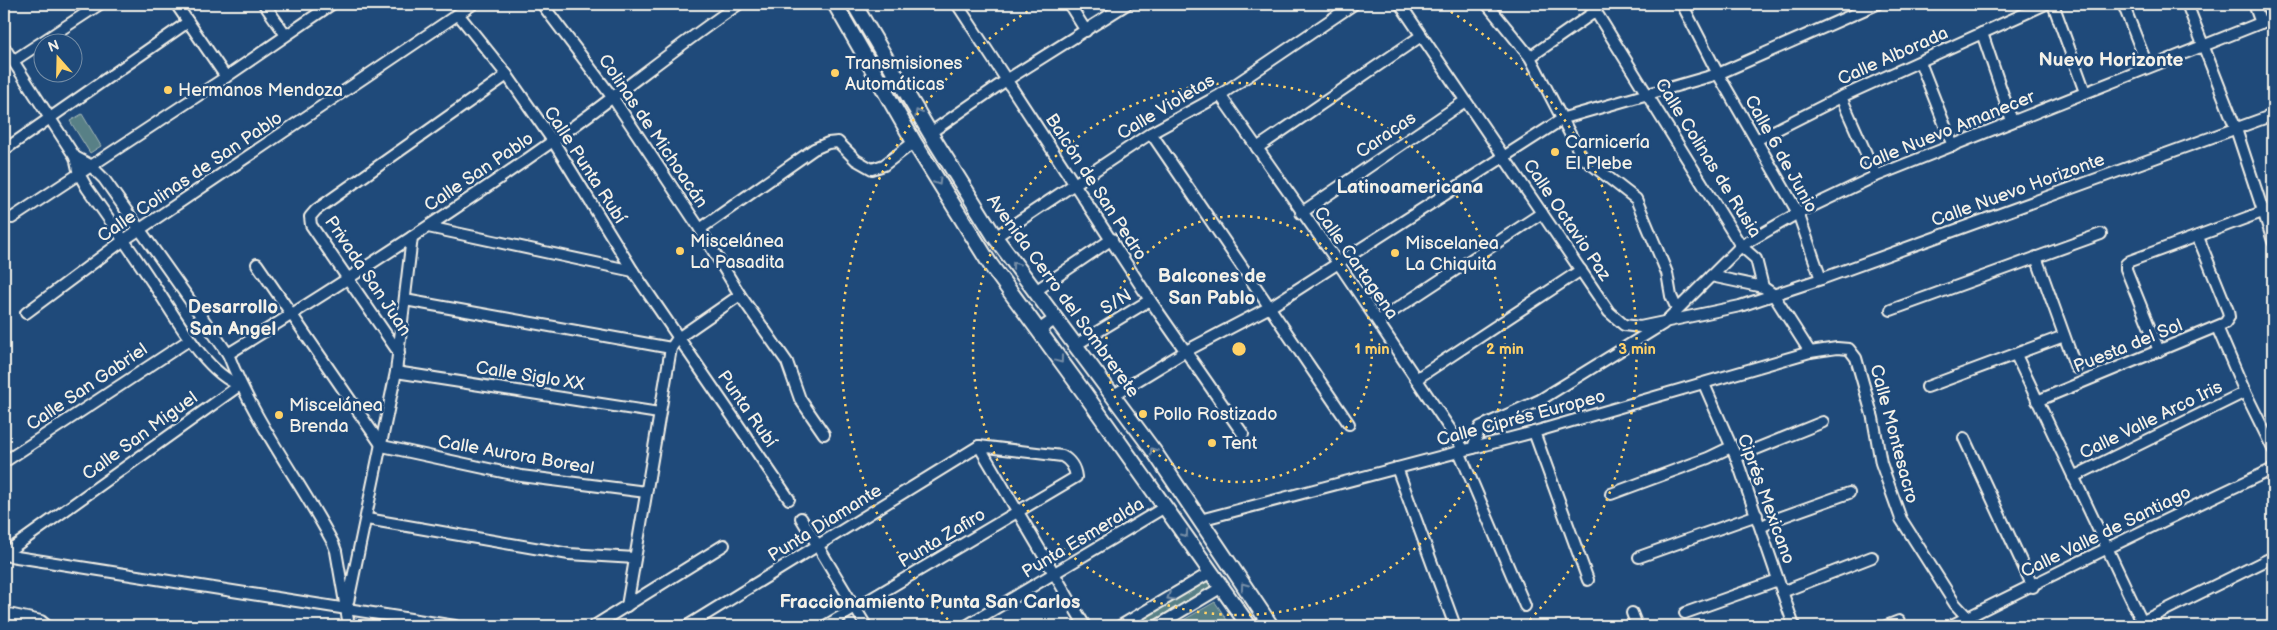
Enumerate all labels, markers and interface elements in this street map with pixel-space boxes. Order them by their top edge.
street label: Calle Alborada [1835,22,1951,90]
north arrow [32,32,82,82]
text: N [46,36,62,56]
district label: Nuevo Horizonte [2039,49,2184,72]
street label: Colinas de Michoacán [594,50,712,212]
place label: Transmisiones Automáticas [845,53,963,95]
marker: Transmisiones Automáticas [829,67,841,79]
street label: Calle Violetas [1113,70,1219,144]
street label: Calle Colinas de Rusia [1650,75,1766,241]
place label: Hermanos Mendoza [178,80,343,101]
marker: Hermanos Mendoza [162,84,174,96]
street label: Calle Nuevo Amanecer [1856,86,2038,176]
street label: Calle 6 de Junio [1740,92,1822,216]
street label: Calle Punta Rubí [539,103,631,228]
street label: Calle Colinas de San Pablo [94,107,286,247]
street label: Caracas [1352,107,1420,163]
one-way arrow [914,109,924,118]
street label: Balcón de San Pedro [1041,110,1151,264]
street label: Calle San Pablo [420,128,538,216]
place label: Carnicería El Plebe [1565,132,1650,174]
marker: Carnicería El Plebe [1549,146,1561,158]
street label: Calle Nuevo Horizonte [1929,149,2108,231]
street label: Calle Octavio Paz [1519,155,1616,285]
district label: Latinoamericana [1336,176,1484,199]
one-way arrow [932,177,942,186]
street label: Avenida Cerro del Sombrerete [982,190,1144,402]
street label: Calle Cartagena [1309,203,1403,323]
street label: Privada San Juan [320,212,416,340]
place label: Miscelánea La Pasadita [690,231,784,273]
place label: Miscelanea La Chiquita [1405,233,1499,275]
marker: Miscelánea La Pasadita [674,245,686,257]
marker: Miscelanea La Chiquita [1389,247,1401,259]
one-way arrow [1012,261,1021,270]
district label: Balcones de San Pablo [1158,265,1266,310]
street label: S/N [1097,285,1135,319]
district label: Desarrollo San Angel [188,296,278,341]
street label: Puesta del Sol [2070,315,2186,377]
street label: Calle San Gabriel [23,339,151,435]
centre of rings [1230,340,1248,358]
text: 1 min [1354,340,1390,359]
text: 2 min [1486,340,1524,359]
text: 3 min [1618,340,1656,359]
one-way arrow [1054,354,1062,363]
street label: Calle Siglo XX [474,357,587,395]
street label: Calle Montesacro [1865,362,1923,506]
street label: Punta Rubí [713,367,781,452]
street label: Calle Valle Arco Iris [2076,376,2226,464]
street label: Calle Ciprés Europeo [1434,385,1608,451]
street label: Calle San Miguel [78,387,202,485]
place label: Miscelánea Brenda [289,395,383,437]
place label: Pollo Rostizado [1153,404,1278,425]
marker: Pollo Rostizado [1137,408,1149,420]
marker: Miscelánea Brenda [273,409,285,421]
street label: Calle Aurora Boreal [436,431,596,479]
street label: Ciprés Mexicano [1733,431,1799,567]
place label: Tent [1222,433,1258,454]
marker: Tent [1206,437,1218,449]
one-way arrow [1150,447,1159,457]
street label: Punta Diamante [764,479,886,566]
street label: Calle Valle de Santiago [2018,482,2194,582]
street label: Punta Esmeralda [1018,493,1148,583]
street label: Punta Zafiro [895,504,989,572]
one-way arrow [1179,529,1188,538]
one-way arrow [1241,582,1250,592]
district label: Fraccionamiento Punta San Carlos [780,591,1080,614]
one-way arrow [1166,591,1175,601]

